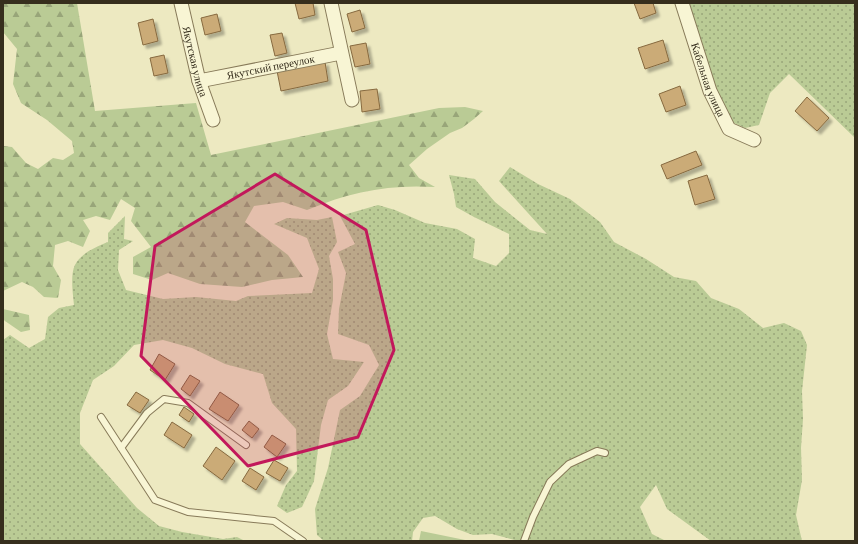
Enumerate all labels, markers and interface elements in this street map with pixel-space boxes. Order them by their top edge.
street label: Якутская улица [181,25,210,98]
street label: Кабельная улица [689,41,728,119]
street label: Якутский переулок [226,52,316,81]

